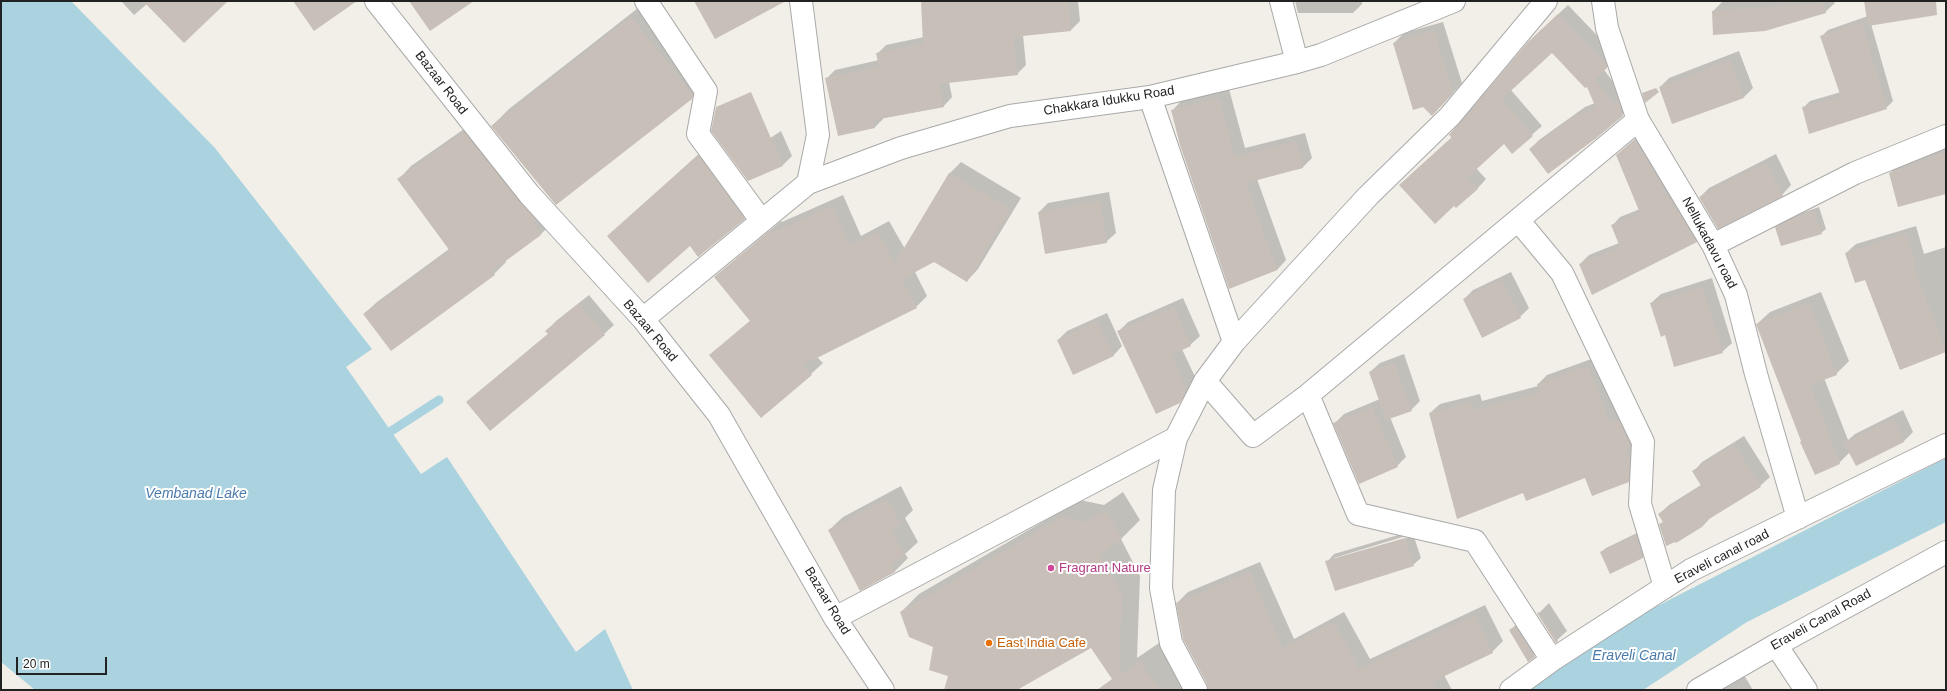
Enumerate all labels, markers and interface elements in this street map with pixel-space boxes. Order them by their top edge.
street label: Bazaar Road [411,48,471,118]
street label: Chakkara Idukku Road [1042,83,1176,119]
street label: Nellukadavu road [1678,195,1740,291]
street label: Bazaar Road [620,297,680,365]
water label: Vembanad Lake [145,486,247,502]
street label: Eraveli canal road [1672,526,1772,588]
place label: Fragrant Nature [1059,560,1151,576]
marker: Fragrant Nature [1046,563,1056,573]
street label: Bazaar Road [801,564,853,638]
street label: Eraveli Canal Road [1768,586,1874,654]
place label: East India Cafe [997,635,1086,651]
marker: East India Cafe [984,638,994,648]
water label: Eraveli Canal [1592,648,1676,664]
scale bar [18,649,109,675]
text: 20 m [23,657,50,671]

